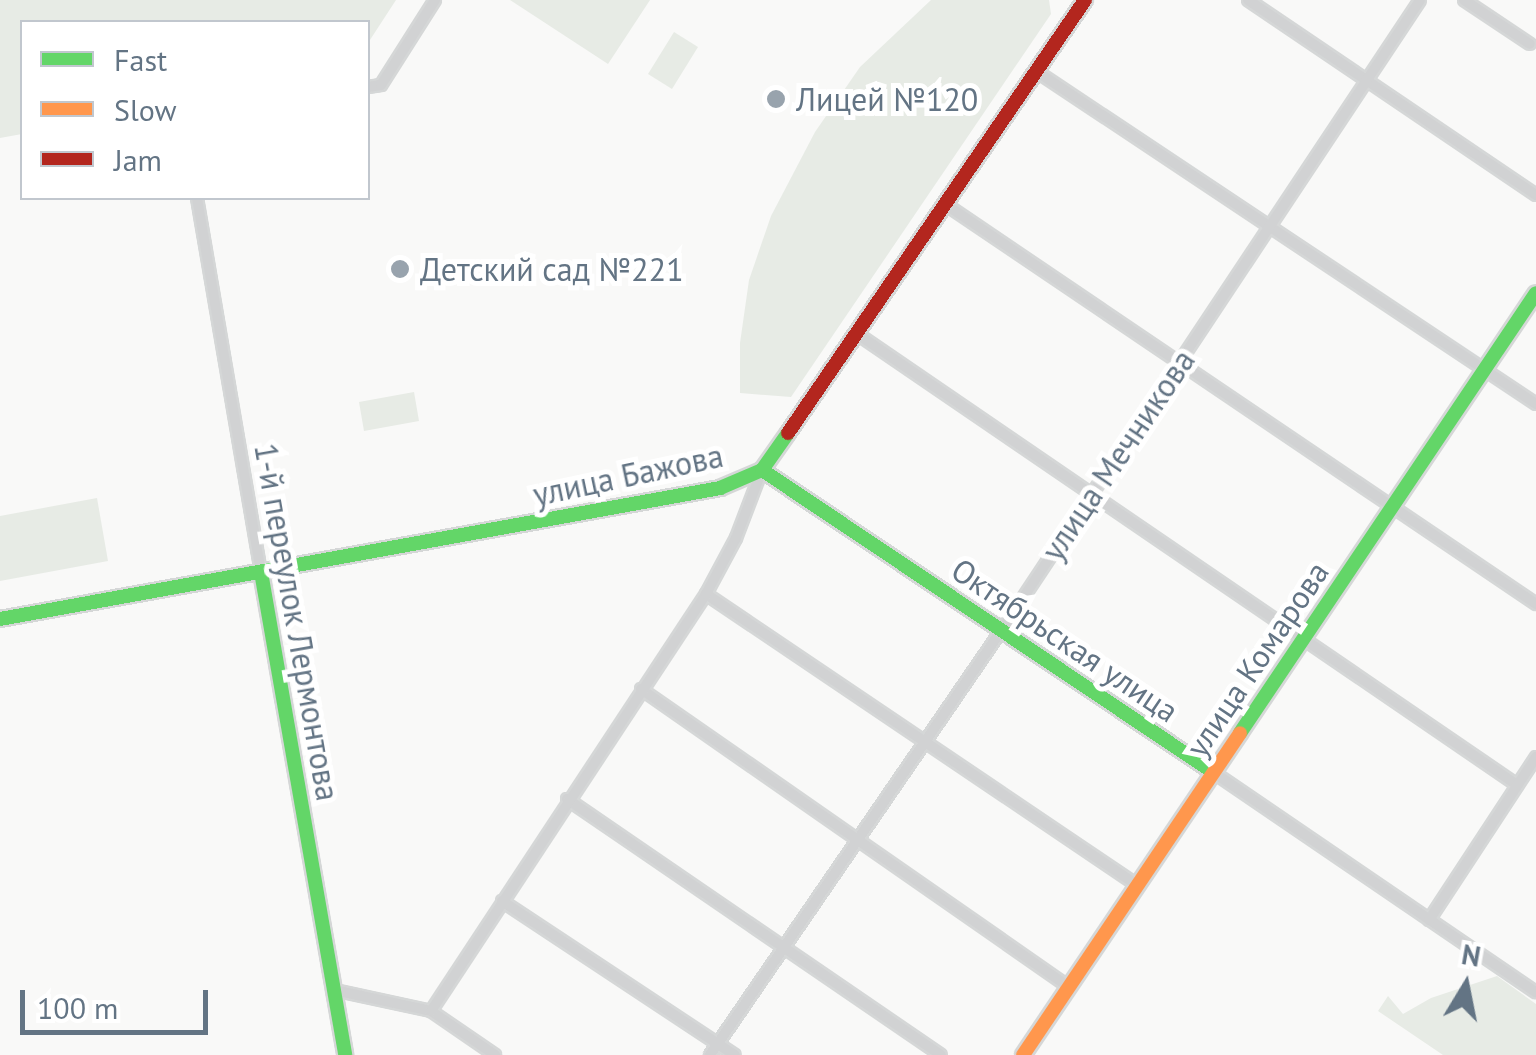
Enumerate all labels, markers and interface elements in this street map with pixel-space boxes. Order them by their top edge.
legend [20,20,370,200]
text: Fast [114,40,167,79]
place label: Лицей №120 [796,80,978,118]
marker: Лицей №120 [765,88,787,110]
text: Slow [114,90,177,129]
text: Jam [114,140,162,179]
place label: Детский сад №221 [420,250,684,288]
marker: Детский сад №221 [389,258,411,280]
street label: улица Мечникова [1033,342,1203,568]
street label: улица Бажова [529,436,727,514]
street label: 1-й переулок Лермонтова [247,440,347,804]
street label: Октябрьская улица [944,550,1186,730]
street label: улица Комарова [1178,554,1336,764]
north arrow [1416,935,1516,1035]
text: N [1459,935,1484,975]
scale bar [25,970,212,1032]
text: 100 m [37,988,118,1027]

